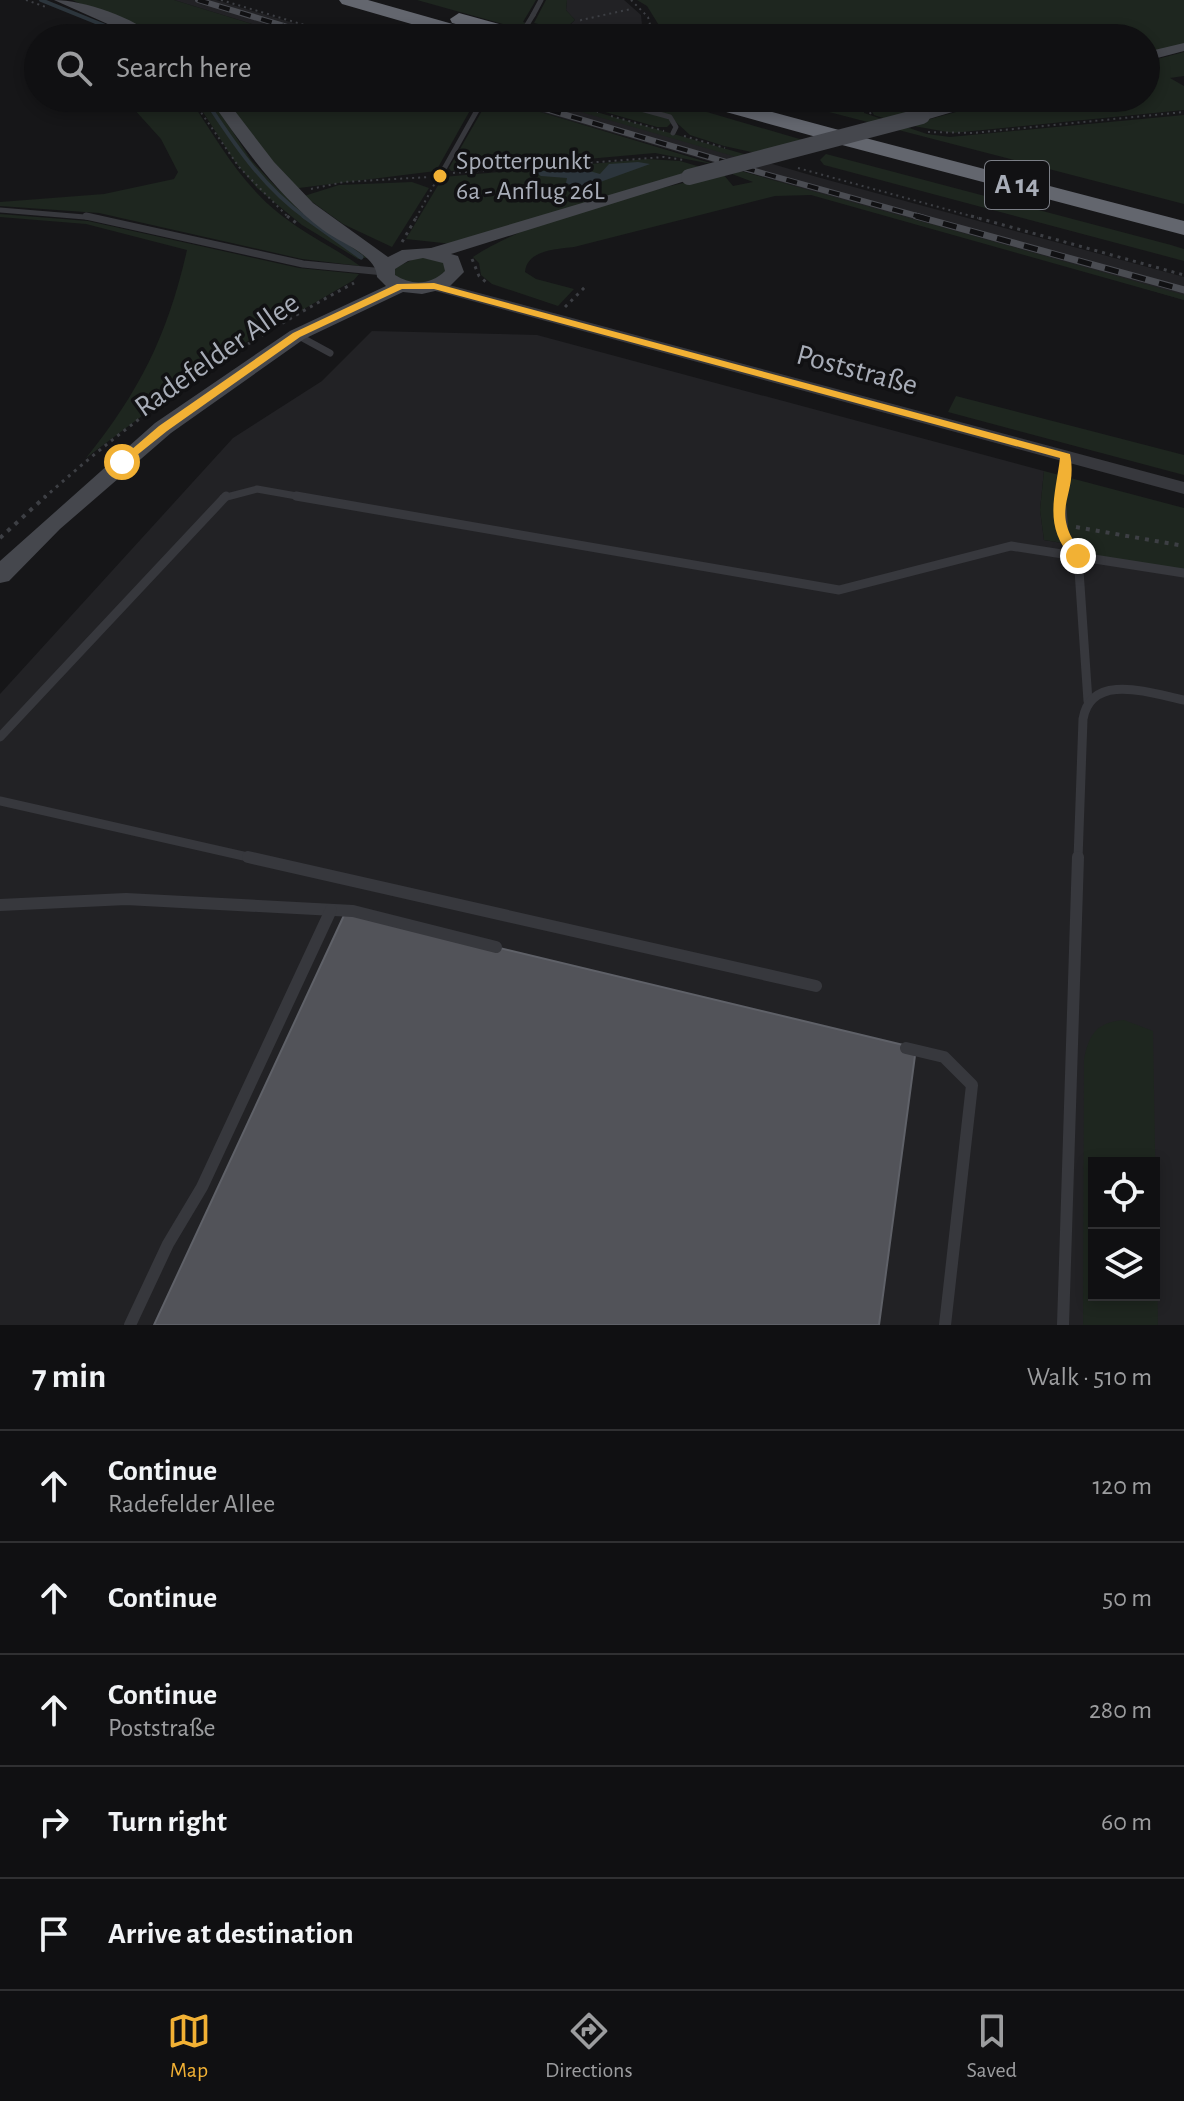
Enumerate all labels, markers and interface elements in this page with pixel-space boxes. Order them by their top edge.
search box [24,24,1160,112]
icon: search [52,46,96,90]
text: Search here [116,53,252,83]
place label: Spotterpunkt 6a - Anflug 26L [456,148,605,204]
road number: A 14 [985,161,1049,209]
marker: Spotterpunkt 6a - Anflug 26L [431,167,449,185]
street label: Radefelder Allee [129,287,305,423]
street label: Poststraße [793,339,921,401]
route start [104,444,140,480]
route end [1060,538,1096,574]
map controls [1088,1157,1160,1301]
button: locate [1088,1157,1160,1229]
button: layers [1088,1229,1160,1301]
text: 7 min [32,1360,106,1394]
text: Walk · 510 m [1027,1364,1152,1390]
text: Continue [108,1456,217,1486]
icon: ahead [32,1464,76,1508]
text: 120 m [1092,1473,1152,1499]
text: Radefelder Allee [108,1491,275,1517]
icon: ahead [32,1576,76,1620]
text: Continue [108,1583,217,1613]
text: 50 m [1102,1585,1152,1611]
text: Continue [108,1680,217,1710]
icon: ahead [32,1688,76,1732]
text: 280 m [1089,1697,1152,1723]
text: Poststraße [108,1715,216,1741]
icon: right [32,1800,76,1844]
text: Turn right [108,1807,227,1837]
text: 60 m [1101,1809,1152,1835]
icon: arrive [32,1912,76,1956]
text: Arrive at destination [108,1919,354,1949]
tab: Map [167,2009,211,2083]
tab: Directions [545,2009,633,2083]
tab: Saved [967,2009,1017,2083]

